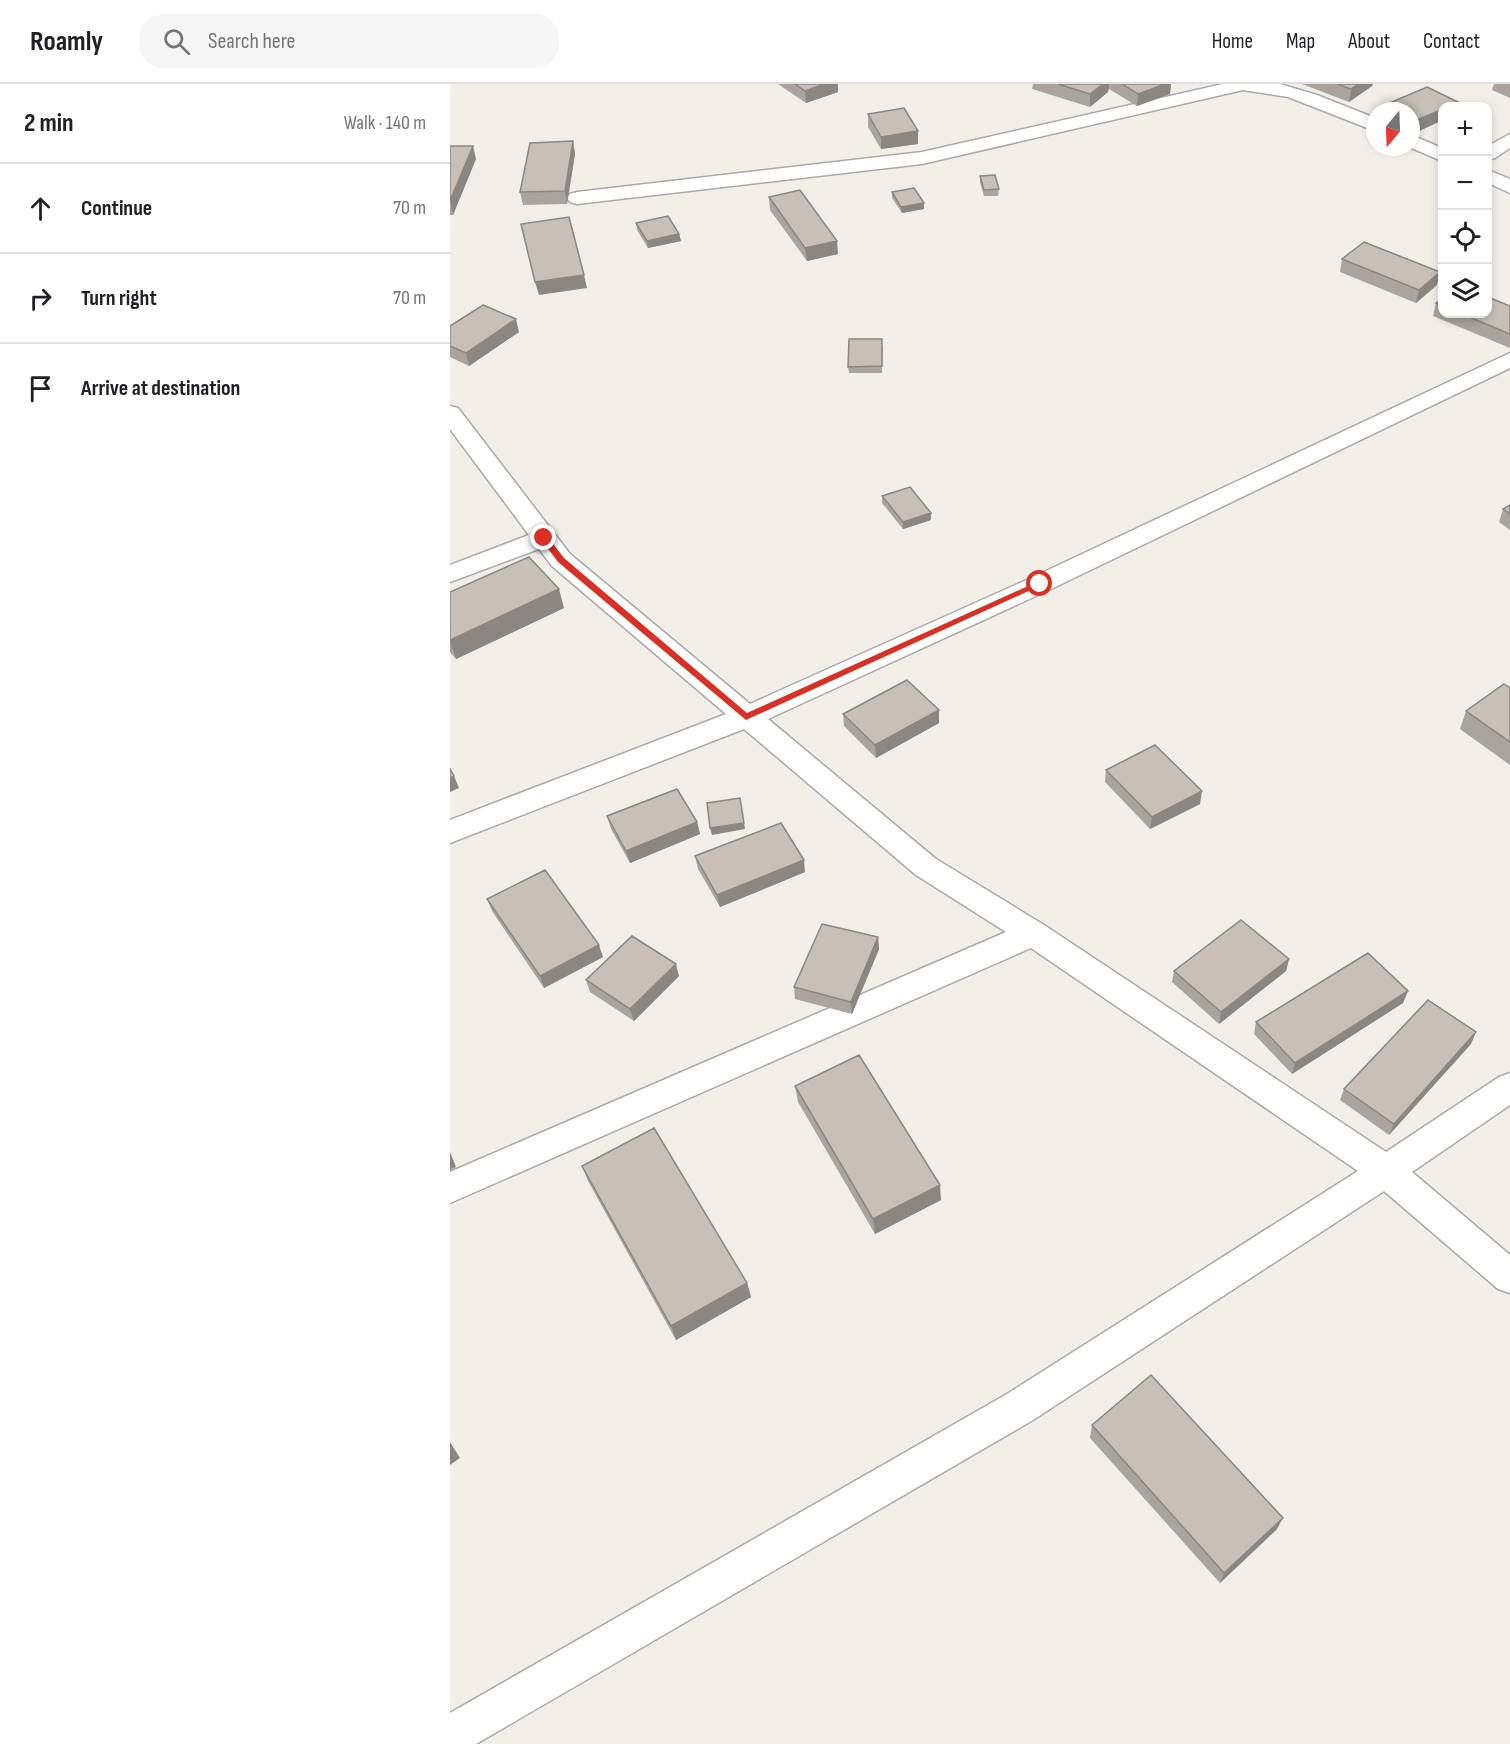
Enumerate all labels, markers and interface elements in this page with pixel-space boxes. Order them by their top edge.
search box [139,14,559,68]
text: Roamly [30,25,103,58]
icon: search [160,25,193,58]
text: Search here [208,28,295,55]
text: Home [1212,29,1253,54]
text: Map [1286,29,1315,54]
text: About [1348,29,1390,54]
text: Contact [1423,29,1480,54]
north arrow [1366,102,1420,156]
map controls [1438,102,1492,318]
button: + [1438,102,1492,156]
text: 2 min [24,108,74,139]
text: Walk · 140 m [344,111,426,135]
button: − [1438,156,1492,210]
icon: ahead [24,192,57,225]
text: Continue [81,195,152,222]
text: 70 m [393,196,426,220]
button: locate [1438,210,1492,264]
button: layers [1438,264,1492,318]
icon: right [24,282,57,315]
text: Turn right [81,285,157,312]
text: 70 m [393,286,426,310]
icon: arrive [24,372,57,405]
text: Arrive at destination [81,375,240,402]
route end [530,524,556,550]
route start [1026,570,1052,596]

